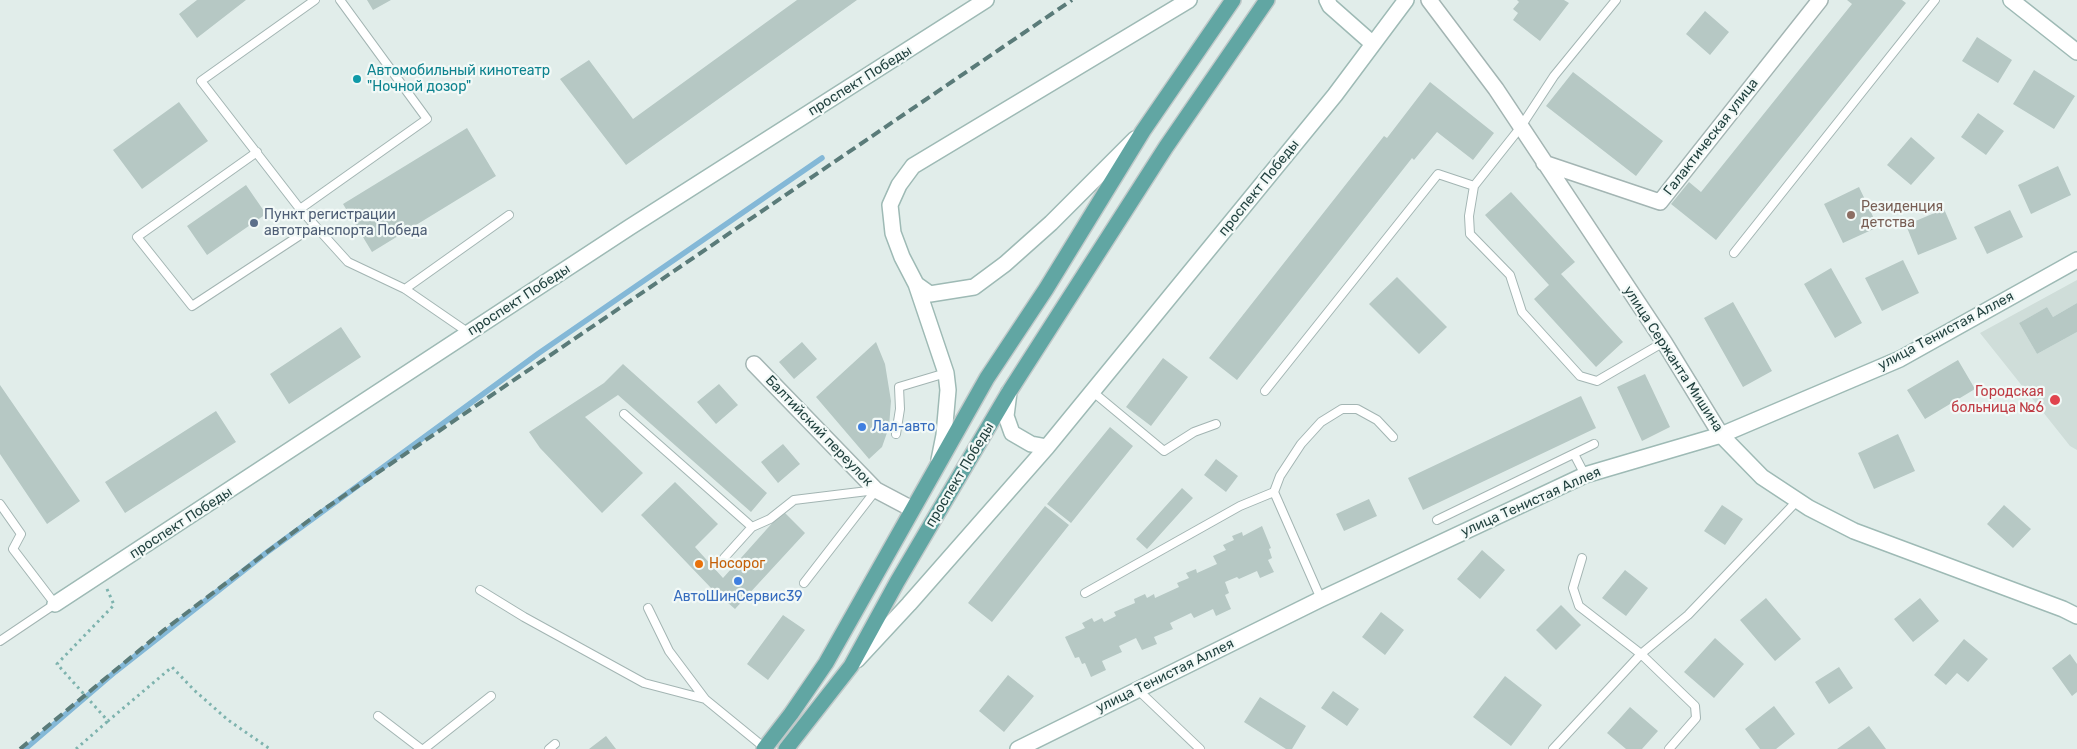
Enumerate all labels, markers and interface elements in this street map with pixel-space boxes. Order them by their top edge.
street label: проспект Победы [805,42,915,120]
place label: Автомобильный кинотеатр "Ночной дозор" [367,63,550,95]
marker: Автомобильный кинотеатр "Ночной дозор" [351,73,363,85]
street label: Галактическая улица [1660,75,1762,199]
street label: проспект Победы [1215,136,1303,240]
place label: Резиденция детства [1861,199,1943,232]
place label: Пункт регистрации автотранспорта Победа [264,207,427,240]
marker: Резиденция детства [1845,209,1857,221]
marker: Пункт регистрации автотранспорта Победа [248,217,260,229]
street label: проспект Победы [465,261,573,339]
street label: улица Сержанта Мишина [1620,283,1726,435]
street label: улица Тенистая Аллея [1875,288,2017,374]
street label: Балтийский переулок [762,372,876,490]
place label: Городская больница №6 [1951,384,2044,417]
marker: Городская больница №6 [2048,393,2062,407]
place label: Лал-авто [872,419,935,435]
street label: проспект Победы [922,420,998,530]
marker: Лал-авто [856,421,868,433]
street label: улица Тенистая Аллея [1458,464,1604,540]
street label: проспект Победы [127,484,235,562]
place label: Носорог [709,556,765,572]
marker: Носорог [693,558,705,570]
marker: АвтоШинСервис39 [732,575,744,587]
place label: АвтоШинСервис39 [673,589,803,605]
street label: улица Тенистая Аллея [1093,635,1237,717]

